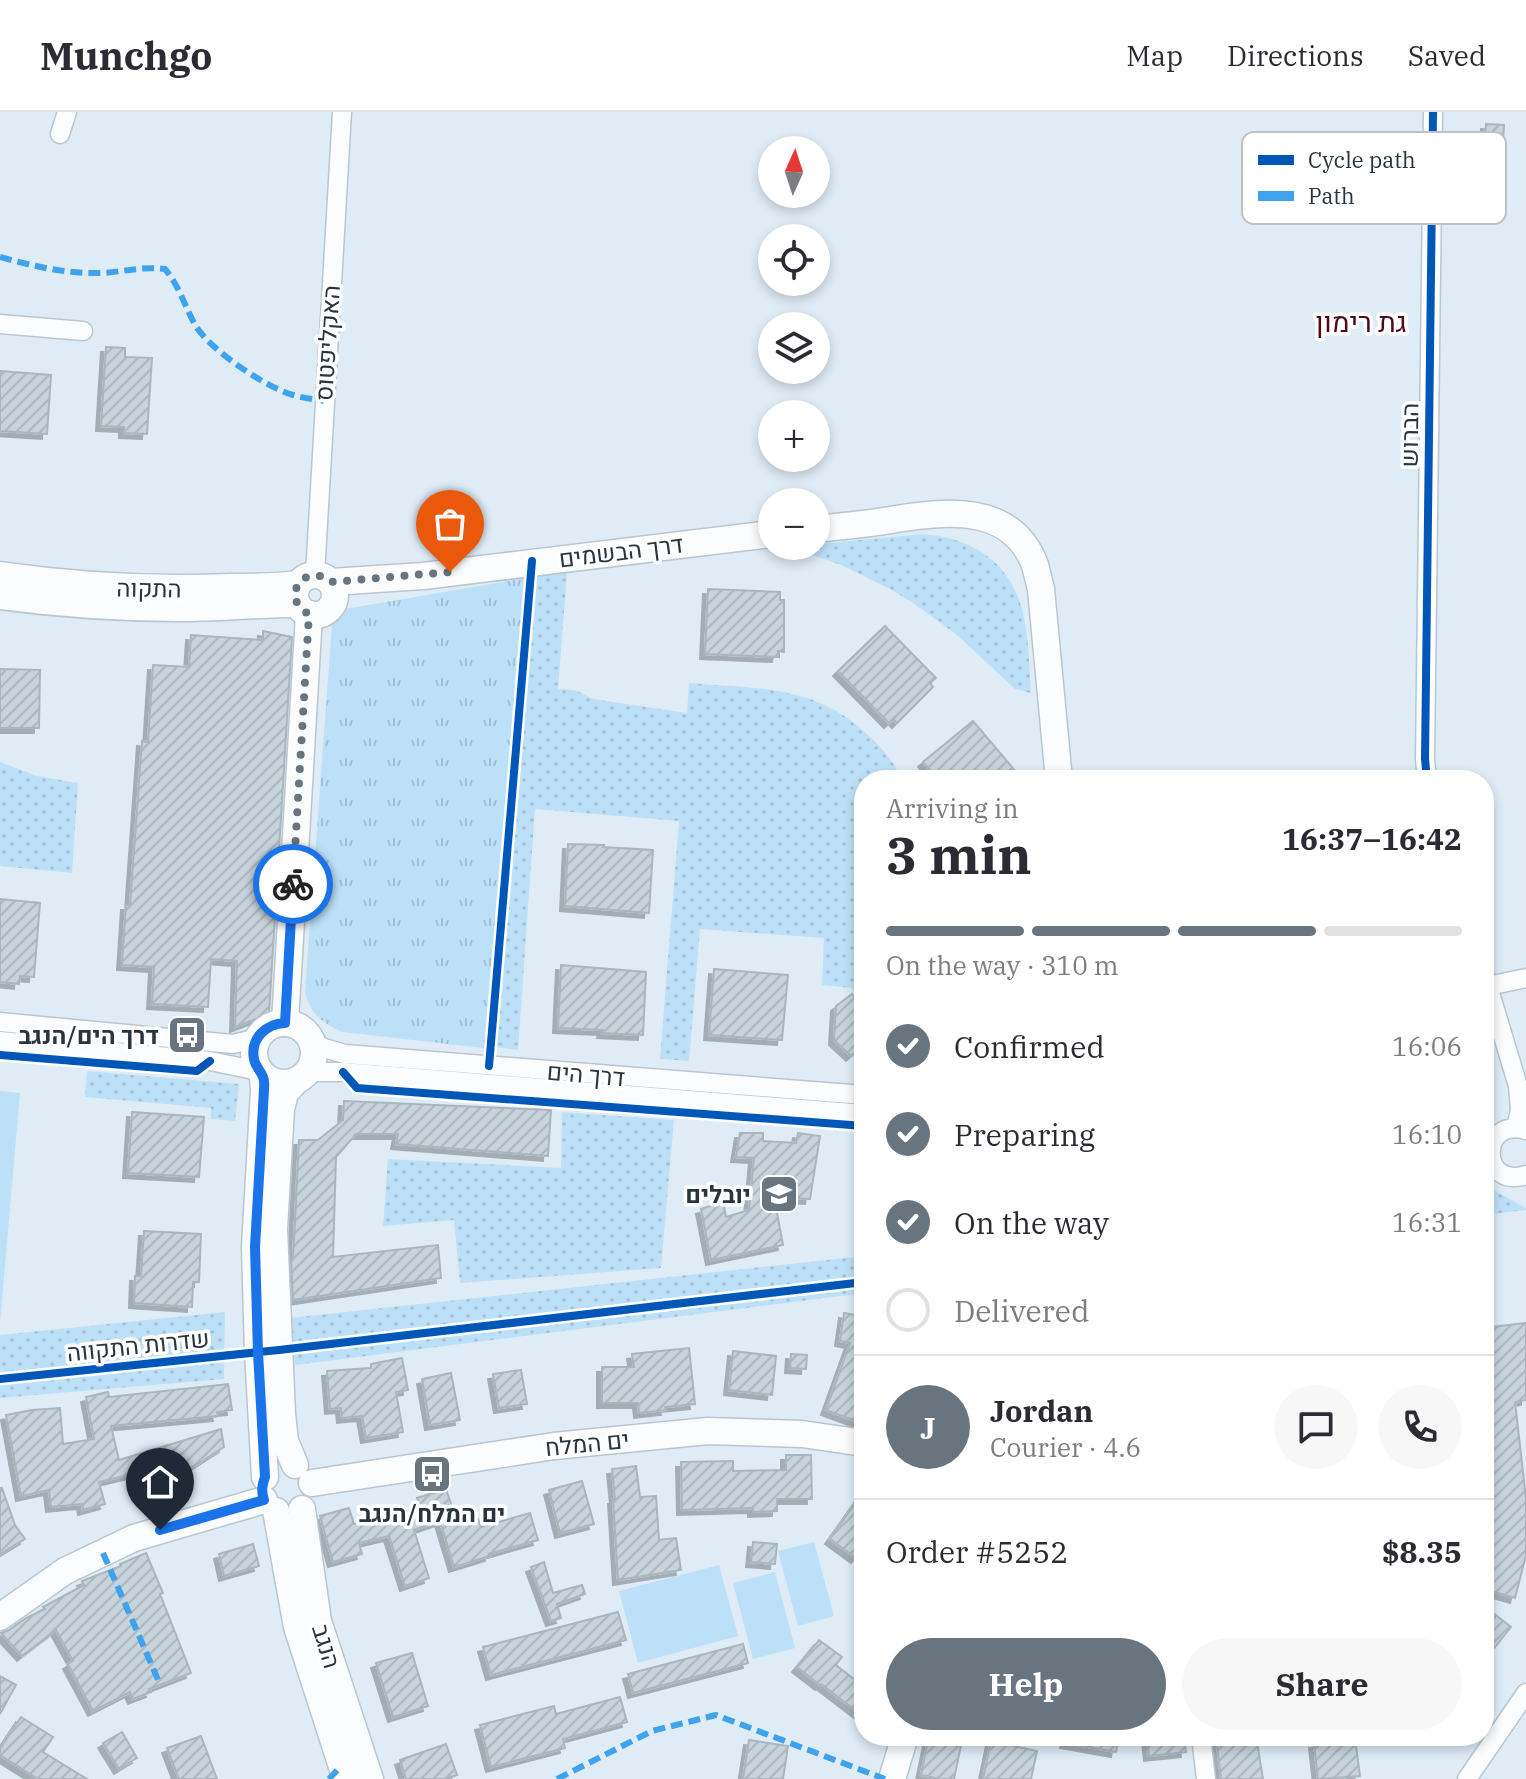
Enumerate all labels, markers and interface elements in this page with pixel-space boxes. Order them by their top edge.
text: Munchgo [40,31,212,80]
text: Map [1126,37,1183,74]
text: Directions [1227,37,1364,74]
text: Saved [1408,37,1486,74]
legend [1242,132,1506,224]
north arrow [758,136,830,208]
map controls [758,136,830,560]
text: Cycle path [1308,145,1416,174]
text: Path [1308,181,1355,210]
button: locate [758,224,830,296]
street label: האקליפטוס [307,284,347,402]
district label: גת רימון [1315,303,1407,340]
button: layers [758,312,830,384]
button: + [758,400,830,472]
street label: הברוש [1392,402,1426,468]
button: − [758,488,830,560]
pin [416,490,484,572]
icon: bag [428,502,472,546]
street label: דרך הבשמים [557,527,685,575]
street label: התקוה [116,571,182,605]
text: Arriving in [886,791,1019,825]
text: 16:37–16:42 [1282,819,1462,858]
text: 3 min [886,821,1032,888]
courier [253,844,333,924]
icon: bike [271,862,315,906]
text: On the way · 310 m [886,948,1119,982]
bus stop icon: דרך הים/הנגב [166,1014,208,1056]
place label: דרך הים/הנגב [19,1019,159,1051]
icon: check [886,1024,930,1068]
text: Confirmed [954,1027,1105,1066]
text: 16:06 [1392,1029,1462,1063]
street label: דרך הים [546,1055,626,1093]
icon: check [886,1112,930,1156]
text: Preparing [954,1115,1095,1154]
text: 16:10 [1392,1117,1462,1151]
school or university icon: יובלים [758,1173,800,1215]
place label: יובלים [685,1178,751,1210]
icon: check [886,1200,930,1244]
text: On the way [954,1203,1109,1242]
text: 16:31 [1392,1205,1462,1239]
text: Delivered [954,1291,1089,1330]
street label: שדרות התקווה [65,1322,211,1368]
button: chat [1274,1385,1358,1469]
button: phone [1378,1385,1462,1469]
text: Jordan [990,1391,1093,1430]
text: J [920,1408,936,1447]
street label: ים המלח [543,1423,631,1463]
text: Courier · 4.6 [990,1430,1141,1464]
pin [126,1448,194,1530]
bus stop icon: ים המלח/הנגב [411,1453,453,1495]
icon: home [138,1460,182,1504]
place label: ים המלח/הנגב [359,1497,505,1529]
text: Order #5252 [886,1532,1068,1571]
text: $8.35 [1382,1532,1462,1571]
street label: הנגב [305,1620,349,1672]
button: Help [886,1638,1166,1730]
button: Share [1182,1638,1462,1730]

